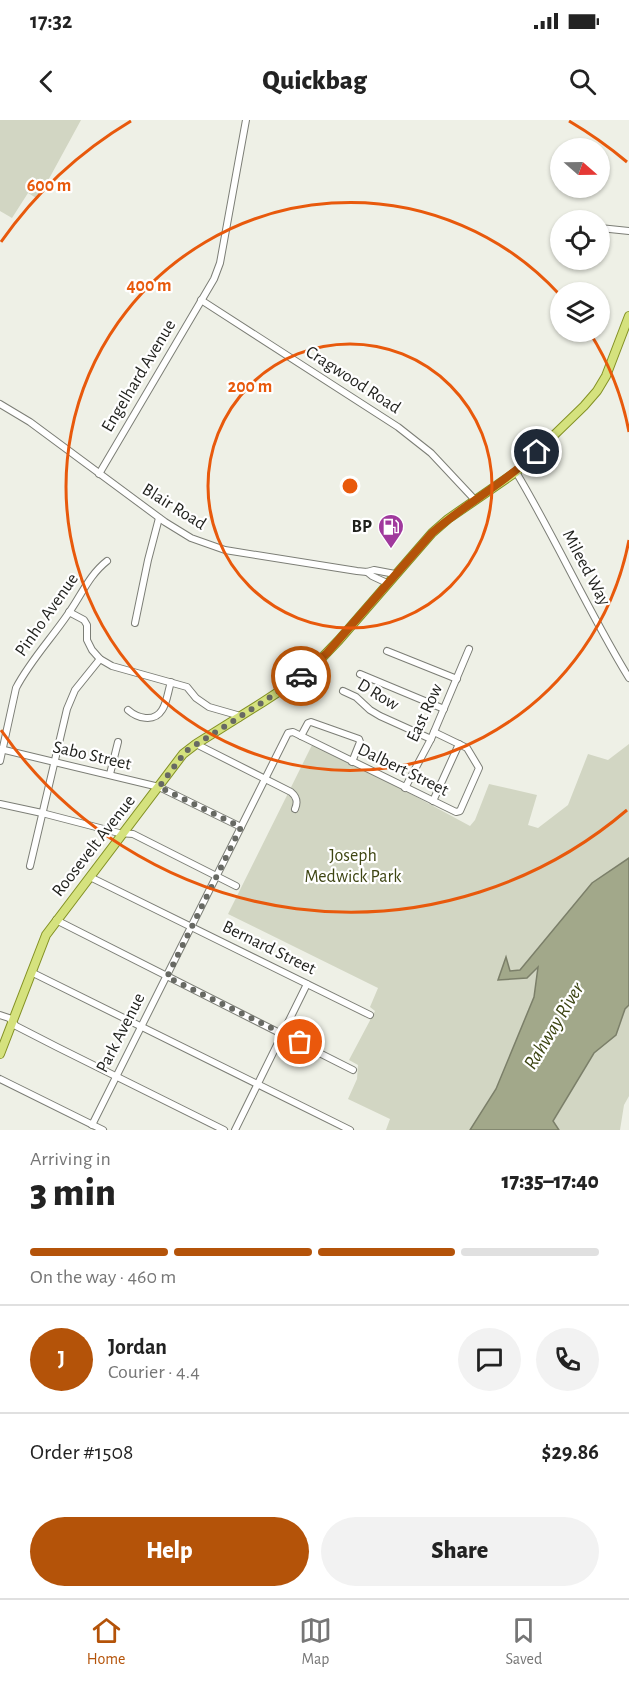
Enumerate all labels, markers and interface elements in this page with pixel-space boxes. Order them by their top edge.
text: 17:32 [30,10,72,32]
icon: back [30,65,63,98]
icon: search [566,65,599,98]
text: Quickbag [262,67,367,94]
north arrow [550,138,610,198]
map controls [550,138,610,342]
text: 600 m [27,177,71,195]
button: locate [550,210,610,270]
text: 400 m [126,277,172,295]
button: layers [550,282,610,342]
street label: Engelhard Avenue [98,317,180,435]
street label: Cragwood Road [302,343,404,417]
text: 200 m [228,378,272,396]
pin [511,426,562,477]
icon: home [520,435,553,468]
centre of rings [340,476,360,496]
street label: Blair Road [139,480,209,534]
fuel station icon: BP [376,512,406,550]
place label: BP [352,518,372,536]
street label: Mileed Way [559,527,614,609]
street label: Pinho Avenue [12,570,82,660]
courier [271,646,331,706]
icon: car [285,660,318,693]
street label: D Row [354,676,402,714]
street label: East Row [404,681,446,745]
street label: Sabo Street [51,738,133,774]
street label: Dalbert Street [355,740,452,800]
street label: Roosevelt Avenue [49,792,139,900]
park label: Joseph Medwick Park [304,847,402,886]
street label: Bernard Street [219,918,319,978]
water label: Rahway River [520,979,588,1073]
street label: Park Avenue [93,990,149,1076]
pin [274,1016,325,1067]
icon: bag [283,1025,316,1058]
text: Arriving in [30,1149,111,1169]
text: 17:35–17:40 [501,1170,599,1192]
text: 3 min [30,1174,116,1213]
text: On the way · 460 m [30,1267,176,1287]
button: chat [458,1328,521,1391]
button: phone [536,1328,599,1391]
text: Jordan [108,1336,167,1358]
text: J [58,1348,65,1370]
text: Courier · 4.4 [108,1362,200,1382]
text: Order #1508 [30,1441,134,1463]
text: $29.86 [542,1441,599,1463]
button: Help [30,1517,309,1586]
button: Share [321,1517,599,1586]
tab: Home [87,1614,125,1669]
tab: Map [299,1614,332,1669]
tab: Saved [506,1614,542,1669]

